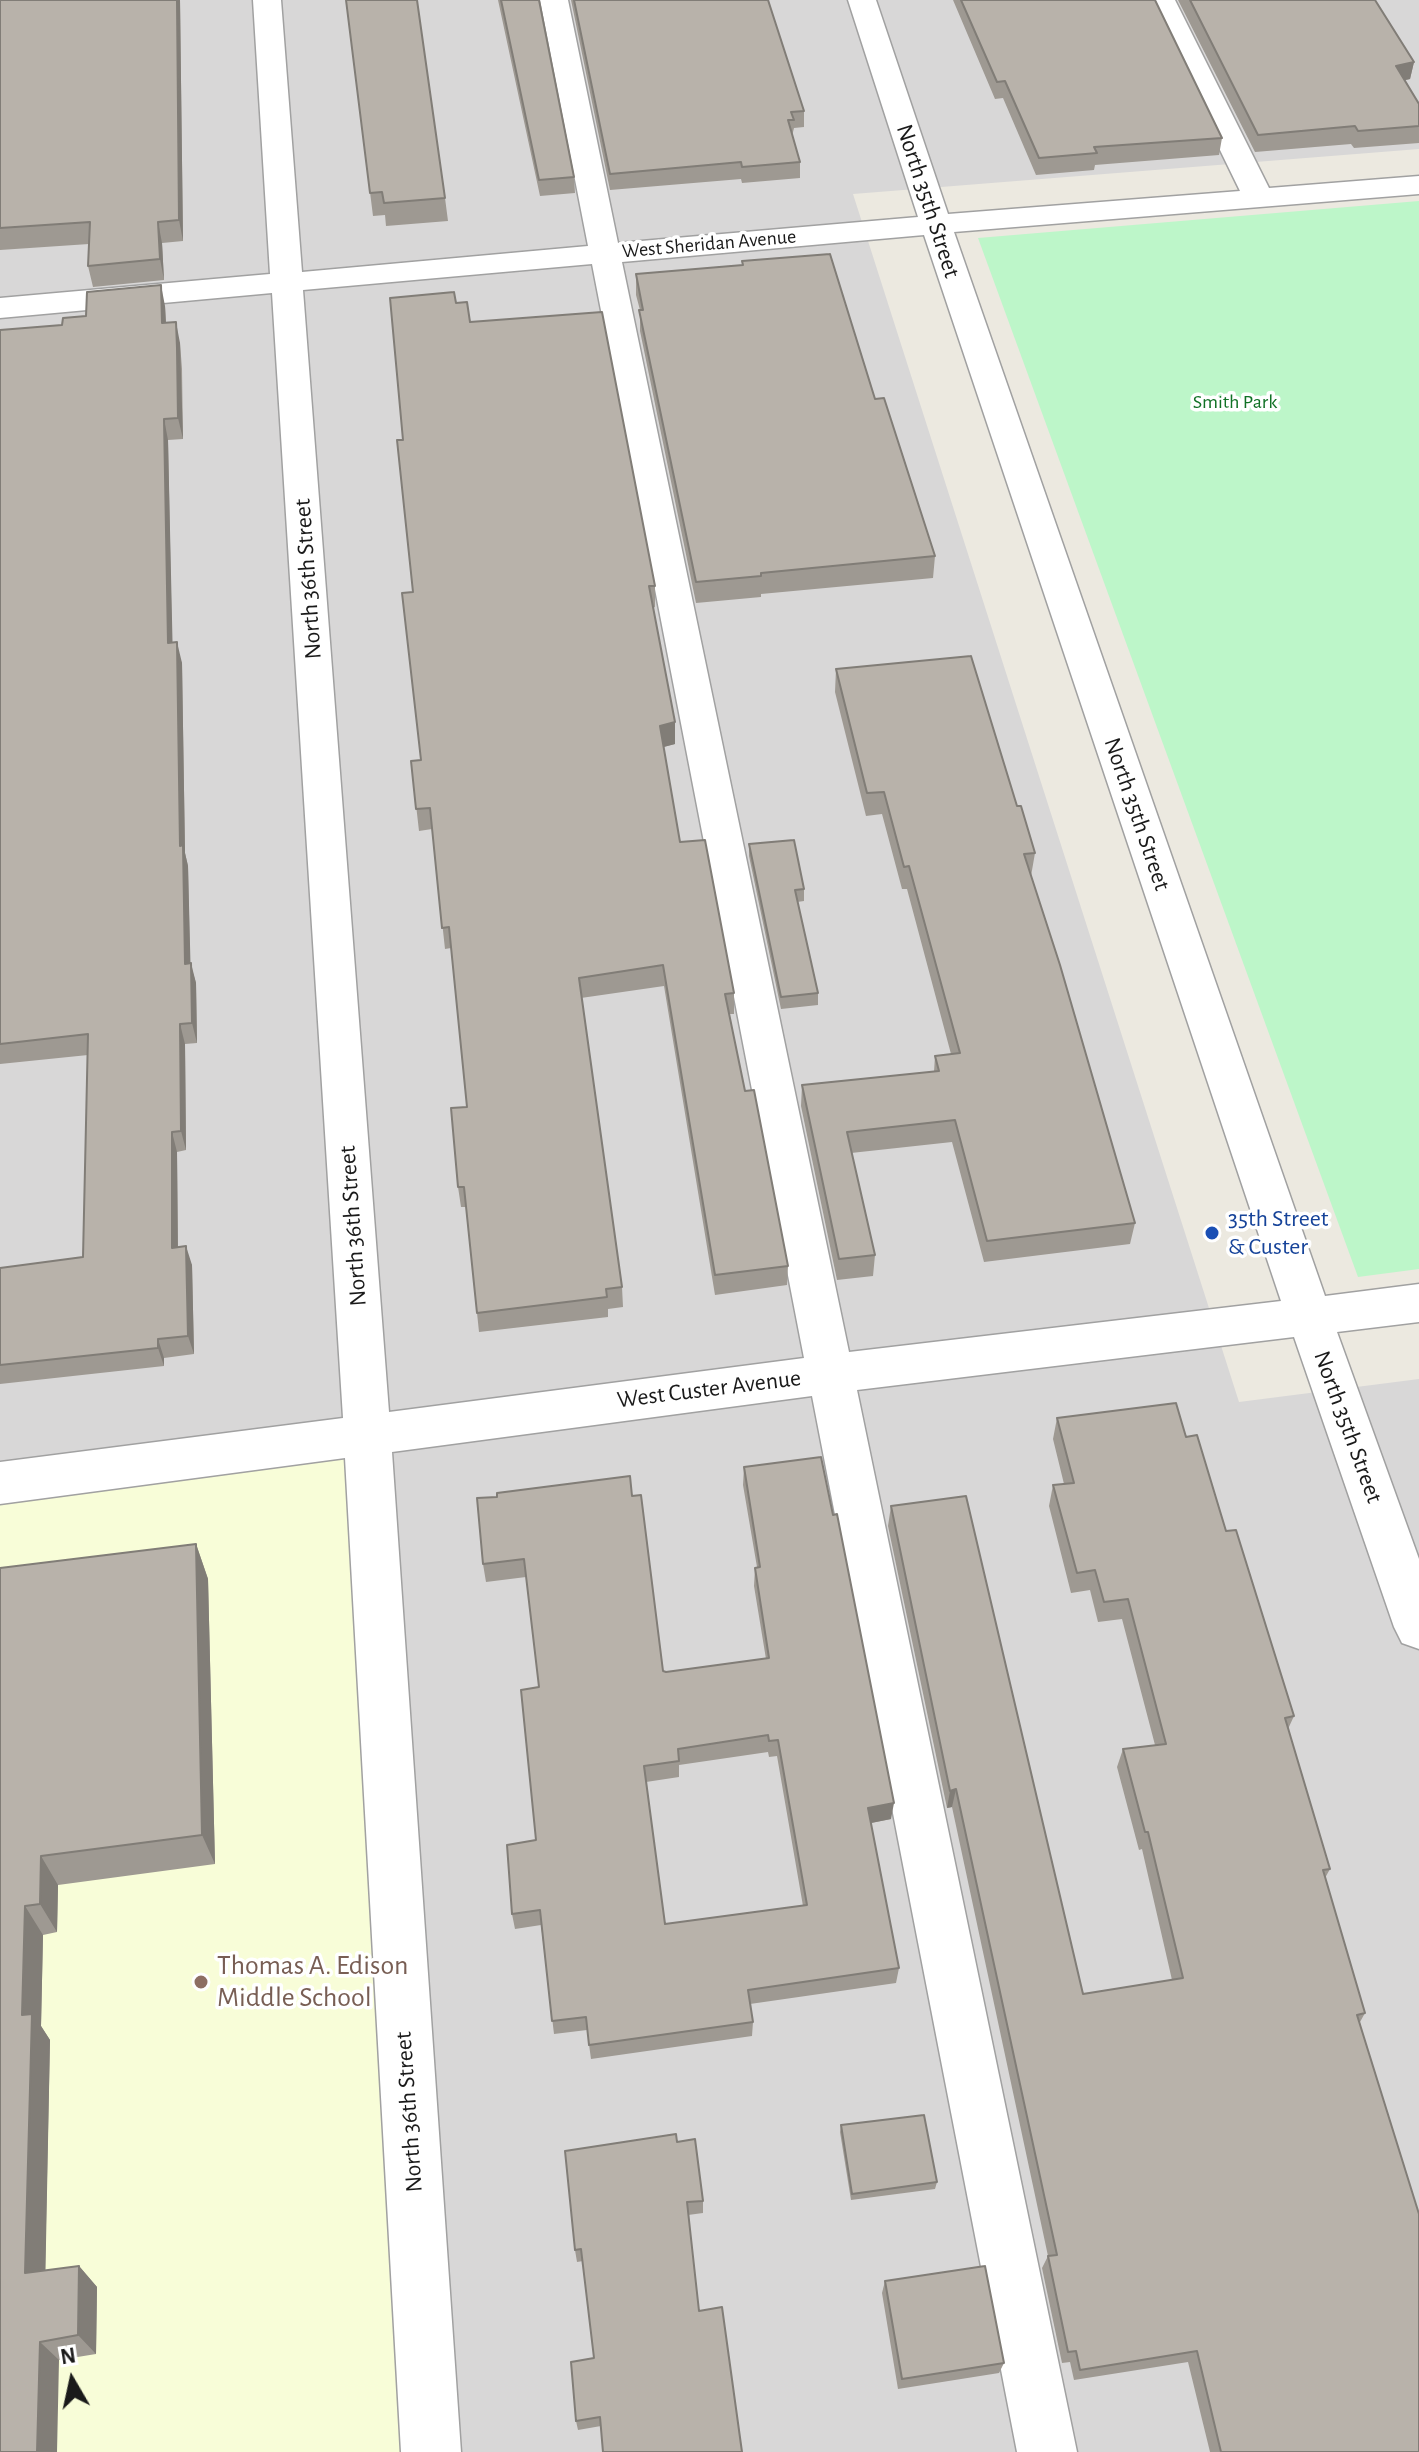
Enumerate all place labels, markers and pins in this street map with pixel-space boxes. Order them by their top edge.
place label: 35th Street & Custer [1228,1205,1329,1261]
marker: 35th Street & Custer [1203,1224,1221,1242]
place label: Thomas A. Edison Middle School [217,1949,408,2015]
marker: Thomas A. Edison Middle School [192,1973,210,1991]

